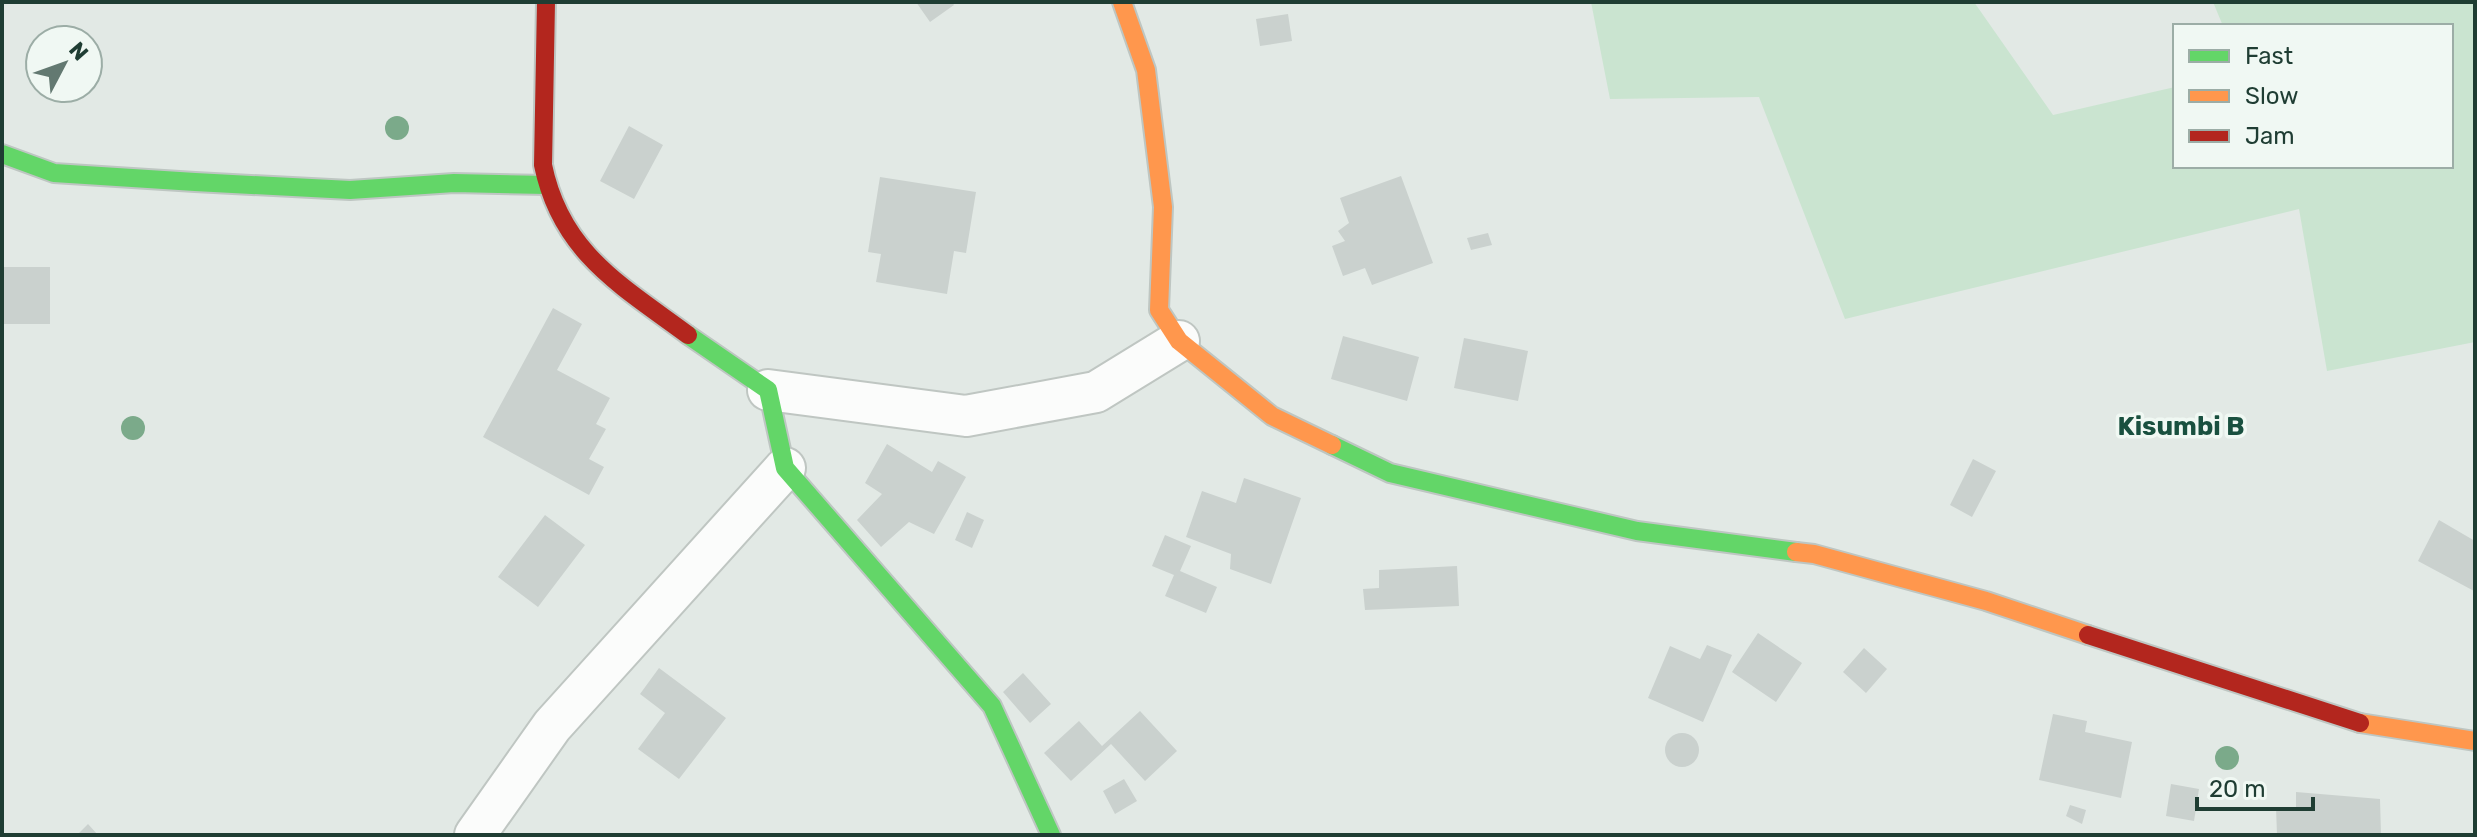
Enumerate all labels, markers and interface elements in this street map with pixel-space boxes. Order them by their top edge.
north arrow [24,24,104,104]
legend [2173,24,2453,168]
text: N [63,36,94,66]
text: Fast [2245,42,2293,70]
text: Slow [2245,82,2298,110]
text: Jam [2245,122,2295,150]
district label: Kisumbi B [2117,411,2245,442]
scale bar [2197,761,2313,811]
text: 20 m [2209,775,2266,803]

